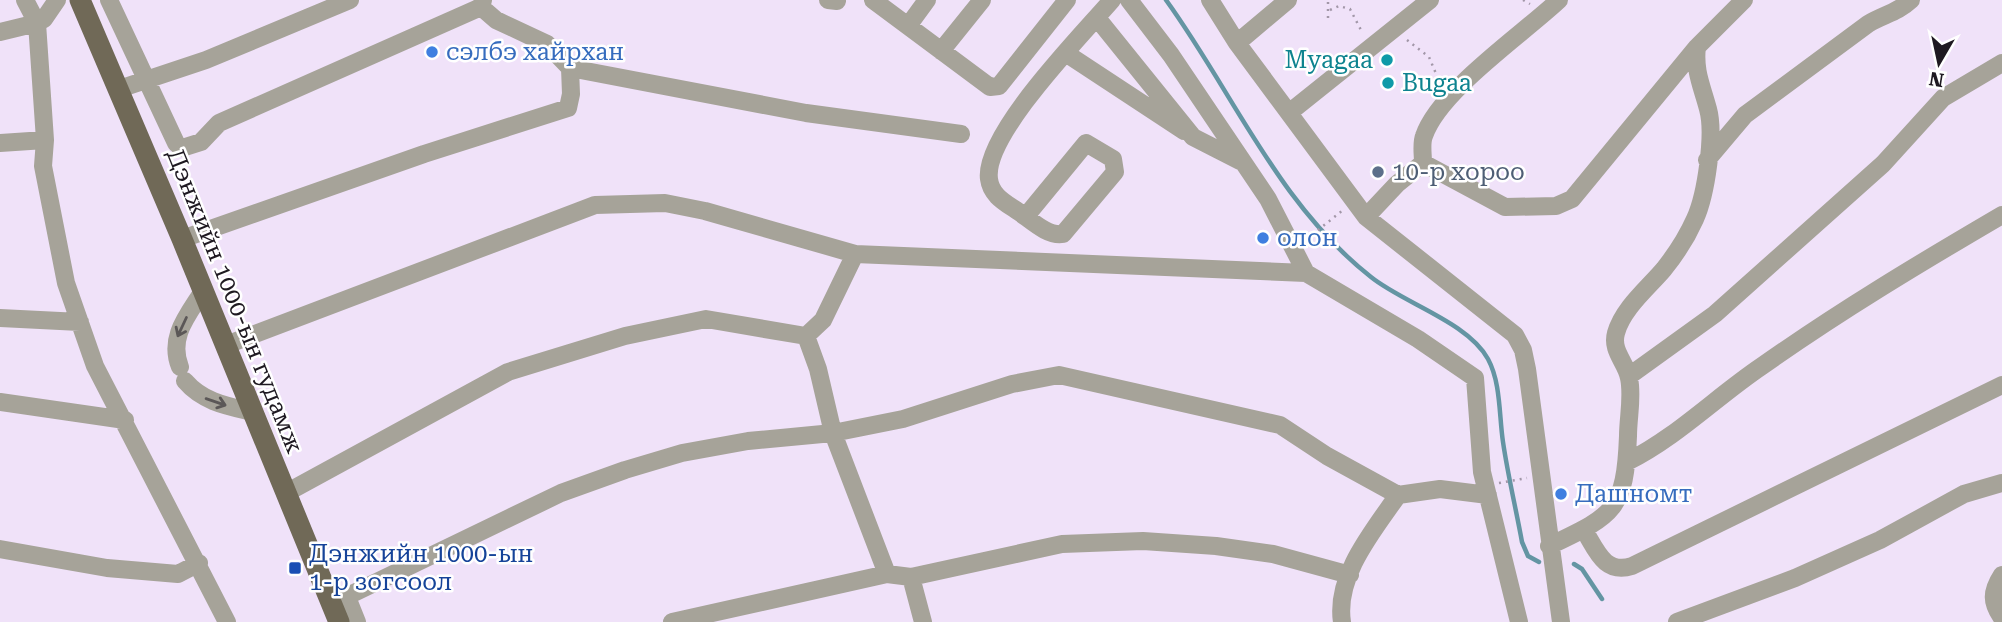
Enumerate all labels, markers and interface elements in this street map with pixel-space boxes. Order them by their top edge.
north arrow [1904,28,1974,98]
place label: сэлбэ хайрхан [446,38,624,66]
marker: сэлбэ хайрхан [424,44,440,60]
place label: Myagaa [1284,46,1373,74]
marker: Myagaa [1379,52,1395,68]
text: N [1927,67,1945,92]
place label: Bugaa [1402,69,1472,97]
marker: Bugaa [1380,75,1396,91]
street label: Дэнжийн 1000-ын гудамж [161,145,309,457]
place label: 10-р хороо [1392,158,1525,186]
marker: 10-р хороо [1370,164,1386,180]
place label: олон [1277,224,1337,252]
marker: олон [1255,230,1271,246]
one-way arrow [175,316,188,337]
one-way arrow [205,397,227,409]
place label: Дашномт [1575,480,1692,508]
marker: Дашномт [1553,486,1569,502]
place label: Дэнжийн 1000-ын 1-р зогсоол [309,540,533,596]
marker: Дэнжийн 1000-ын 1-р зогсоол [287,560,303,576]

